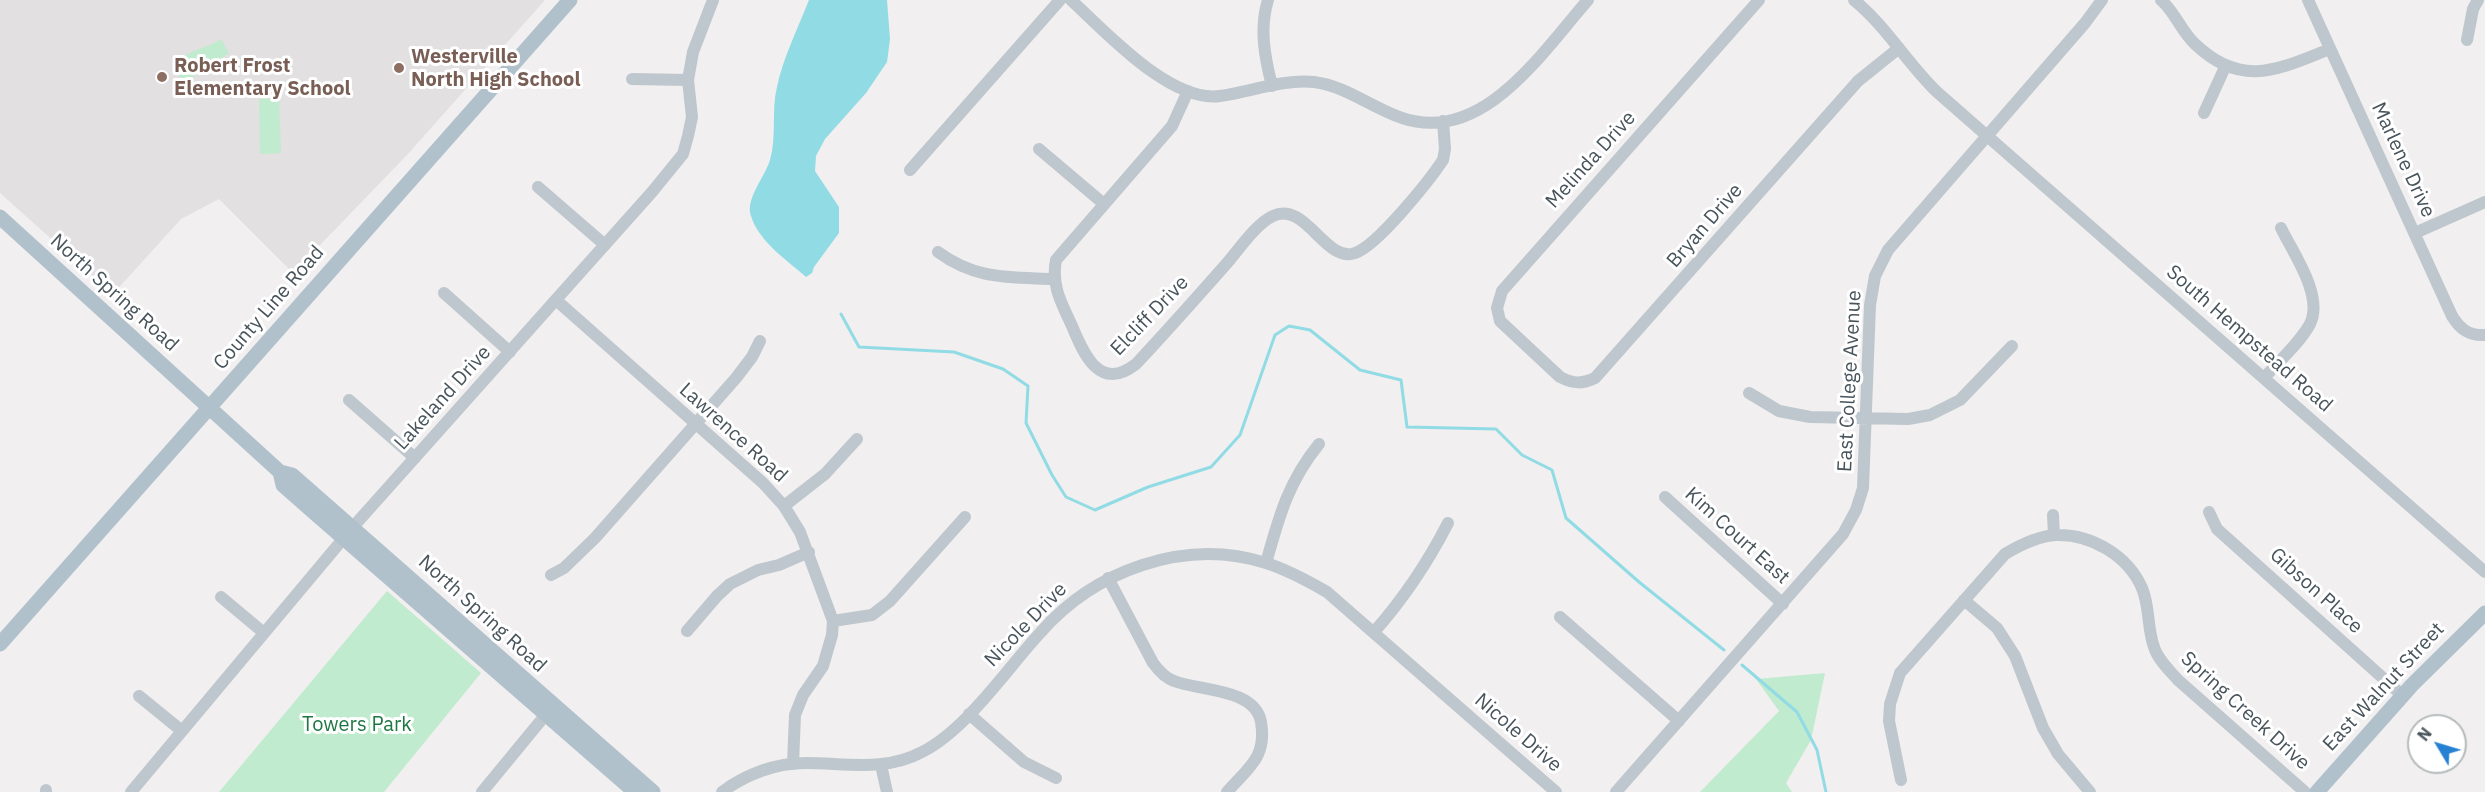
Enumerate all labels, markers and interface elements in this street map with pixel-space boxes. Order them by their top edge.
place label: Westerville North High School [411,45,580,92]
place label: Robert Frost Elementary School [174,54,350,101]
marker: Westerville North High School [392,61,406,75]
marker: Robert Frost Elementary School [155,70,169,84]
street label: Marlene Drive [2366,99,2440,221]
street label: Melinda Drive [1541,106,1641,214]
street label: Bryan Drive [1662,179,1748,273]
street label: North Spring Road [45,229,183,357]
street label: County Line Road [209,241,329,375]
street label: South Hempstead Road [2161,260,2337,418]
street label: Elcliff Drive [1106,271,1194,361]
street label: East College Avenue [1833,290,1867,472]
street label: Lakeland Drive [390,341,496,455]
street label: Lawrence Road [674,378,792,488]
street label: Kim Court East [1680,483,1794,589]
street label: Gibson Place [2265,543,2367,639]
street label: North Spring Road [413,550,551,678]
street label: Nicole Drive [980,578,1072,672]
street label: East Walnut Street [2318,618,2450,756]
street label: Spring Creek Drive [2175,647,2315,775]
street label: Nicole Drive [1469,689,1567,777]
park label: Towers Park [302,713,412,737]
north arrow [2407,714,2467,774]
text: N [2413,723,2436,745]

